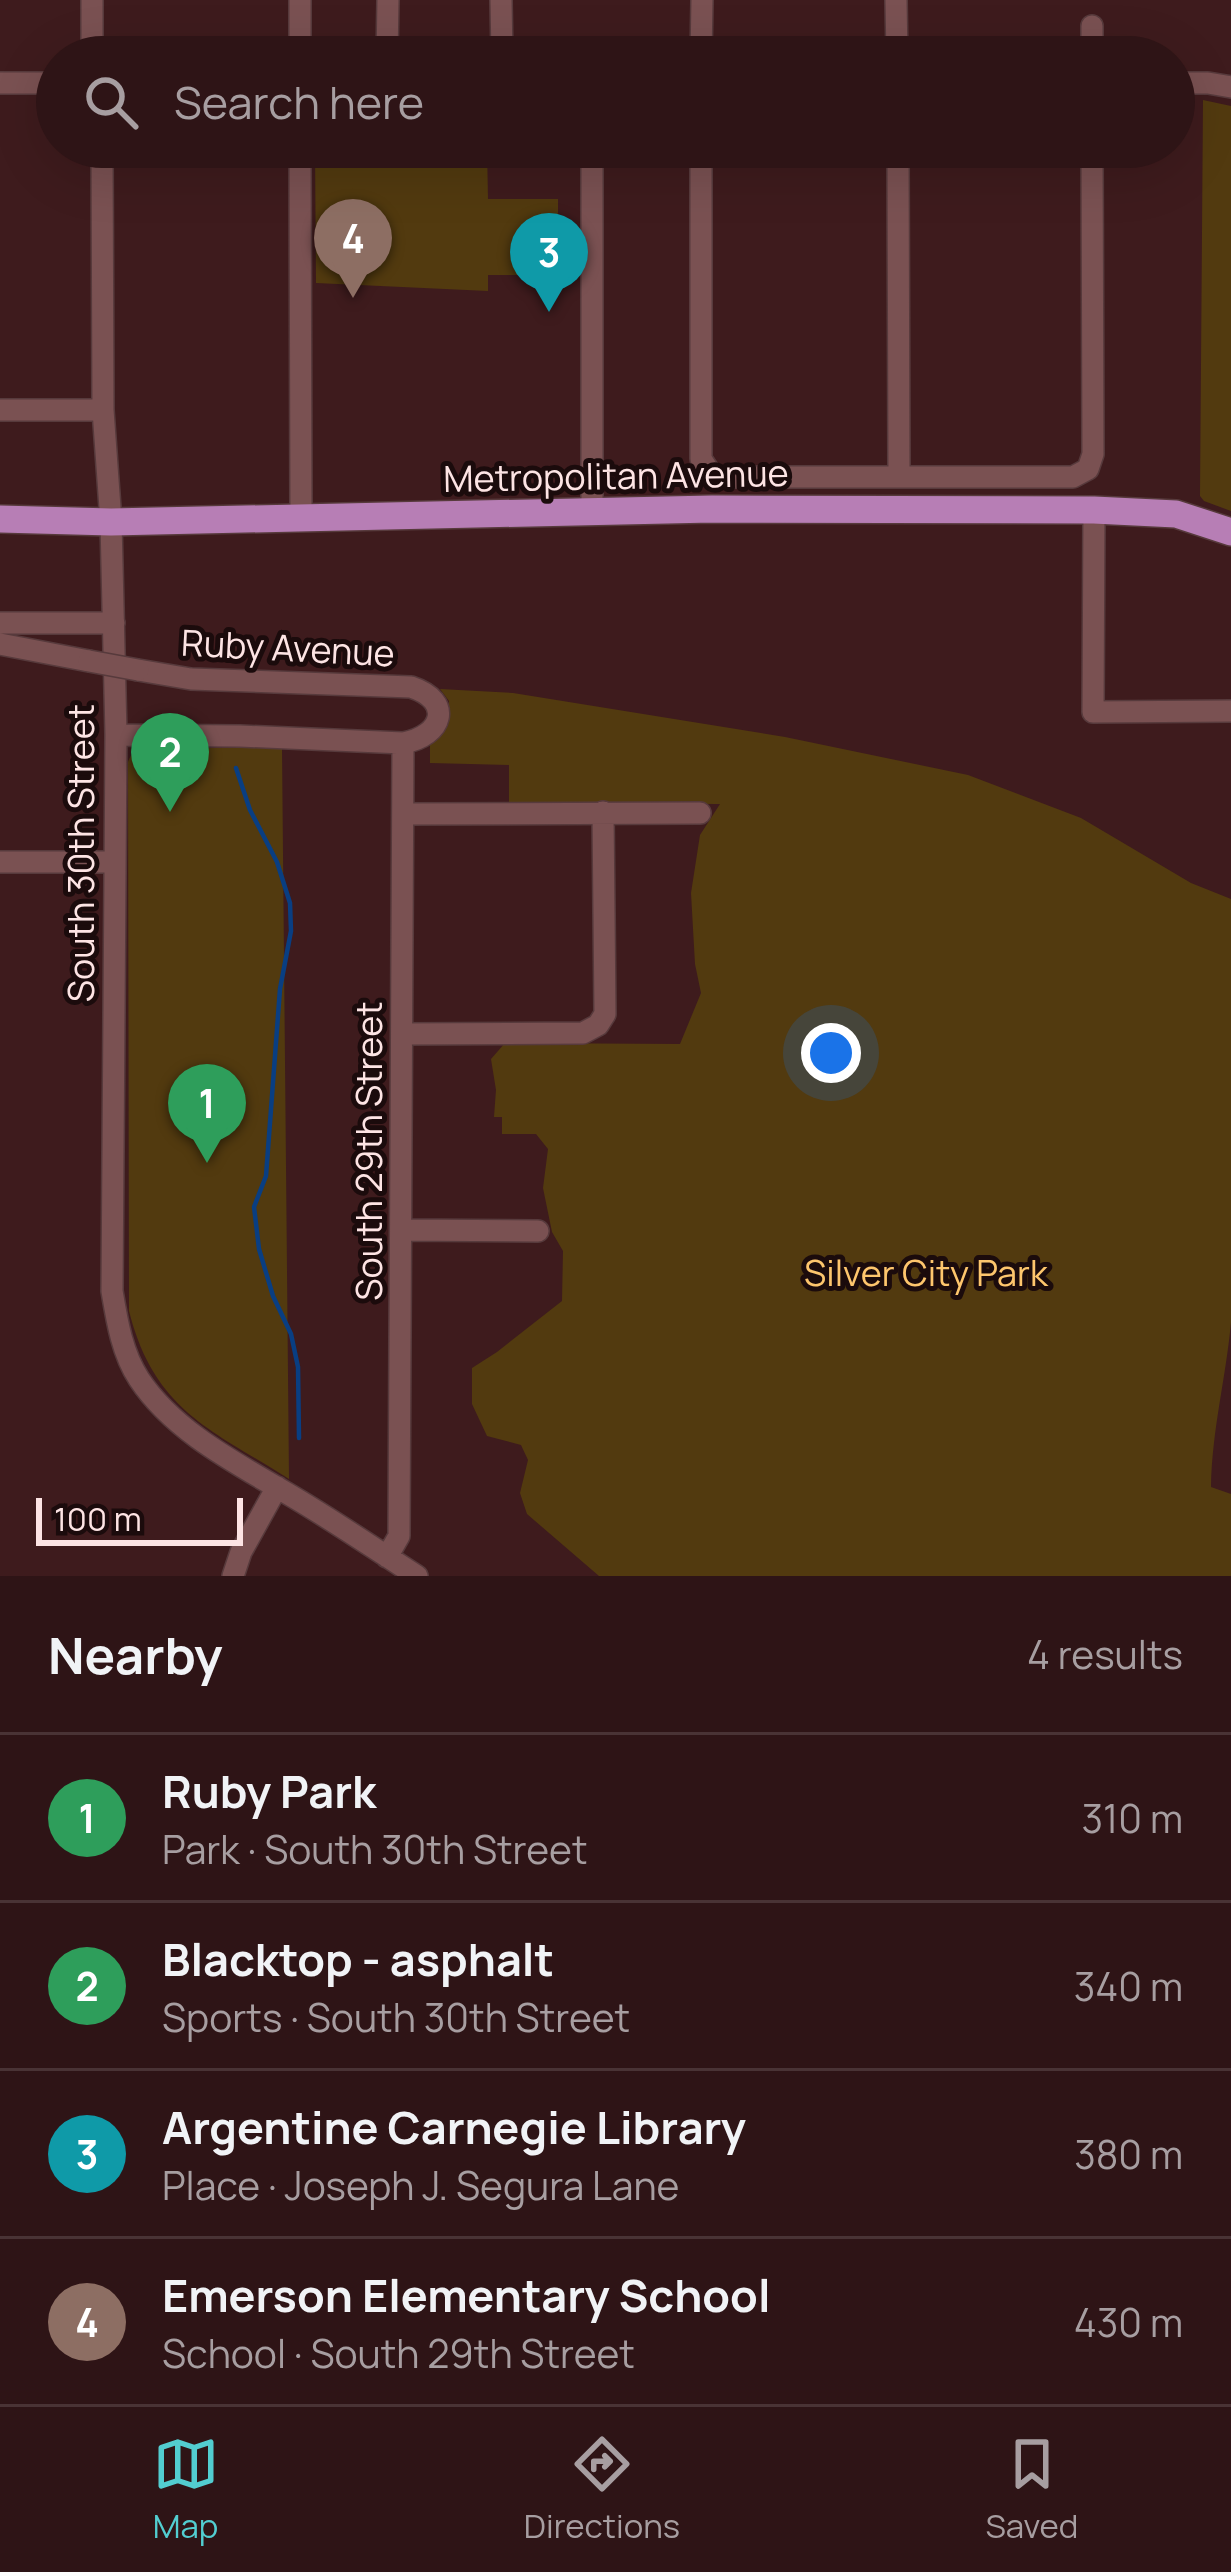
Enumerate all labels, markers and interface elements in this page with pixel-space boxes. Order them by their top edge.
search box [36,36,1195,168]
icon: search [78,69,144,135]
text: Search here [174,71,424,133]
pin: 4 [314,199,392,298]
pin: 3 [510,213,588,312]
street label: Metropolitan Avenue [443,448,789,503]
street label: Ruby Avenue [180,617,396,678]
street label: South 30th Street [56,704,105,1002]
pin: 2 [131,713,209,812]
street label: South 29th Street [344,1001,393,1301]
your location [801,1023,861,1083]
pin: 1 [168,1064,246,1163]
park label: Silver City Park [804,1248,1049,1297]
scale bar [36,1492,243,1545]
text: 100 m [54,1496,142,1541]
text: Nearby [48,1620,223,1689]
text: 4 results [1027,1627,1183,1681]
text: Ruby Park [162,1760,376,1822]
text: 1 [78,1791,96,1845]
text: 310 m [1082,1791,1183,1845]
text: Park · South 30th Street [162,1822,588,1876]
text: Blacktop - asphalt [162,1928,554,1990]
text: 2 [75,1959,99,2013]
text: 340 m [1074,1959,1183,2013]
text: Sports · South 30th Street [162,1990,630,2044]
text: Argentine Carnegie Library [162,2096,746,2158]
text: 3 [76,2127,98,2181]
text: 380 m [1074,2127,1183,2181]
text: Place · Joseph J. Segura Lane [162,2158,679,2212]
text: Emerson Elementary School [162,2264,771,2326]
text: 4 [75,2295,99,2349]
text: 430 m [1074,2295,1183,2349]
text: School · South 29th Street [162,2326,635,2380]
tab: Map [153,2431,219,2548]
tab: Directions [524,2431,680,2548]
tab: Saved [985,2431,1078,2548]

